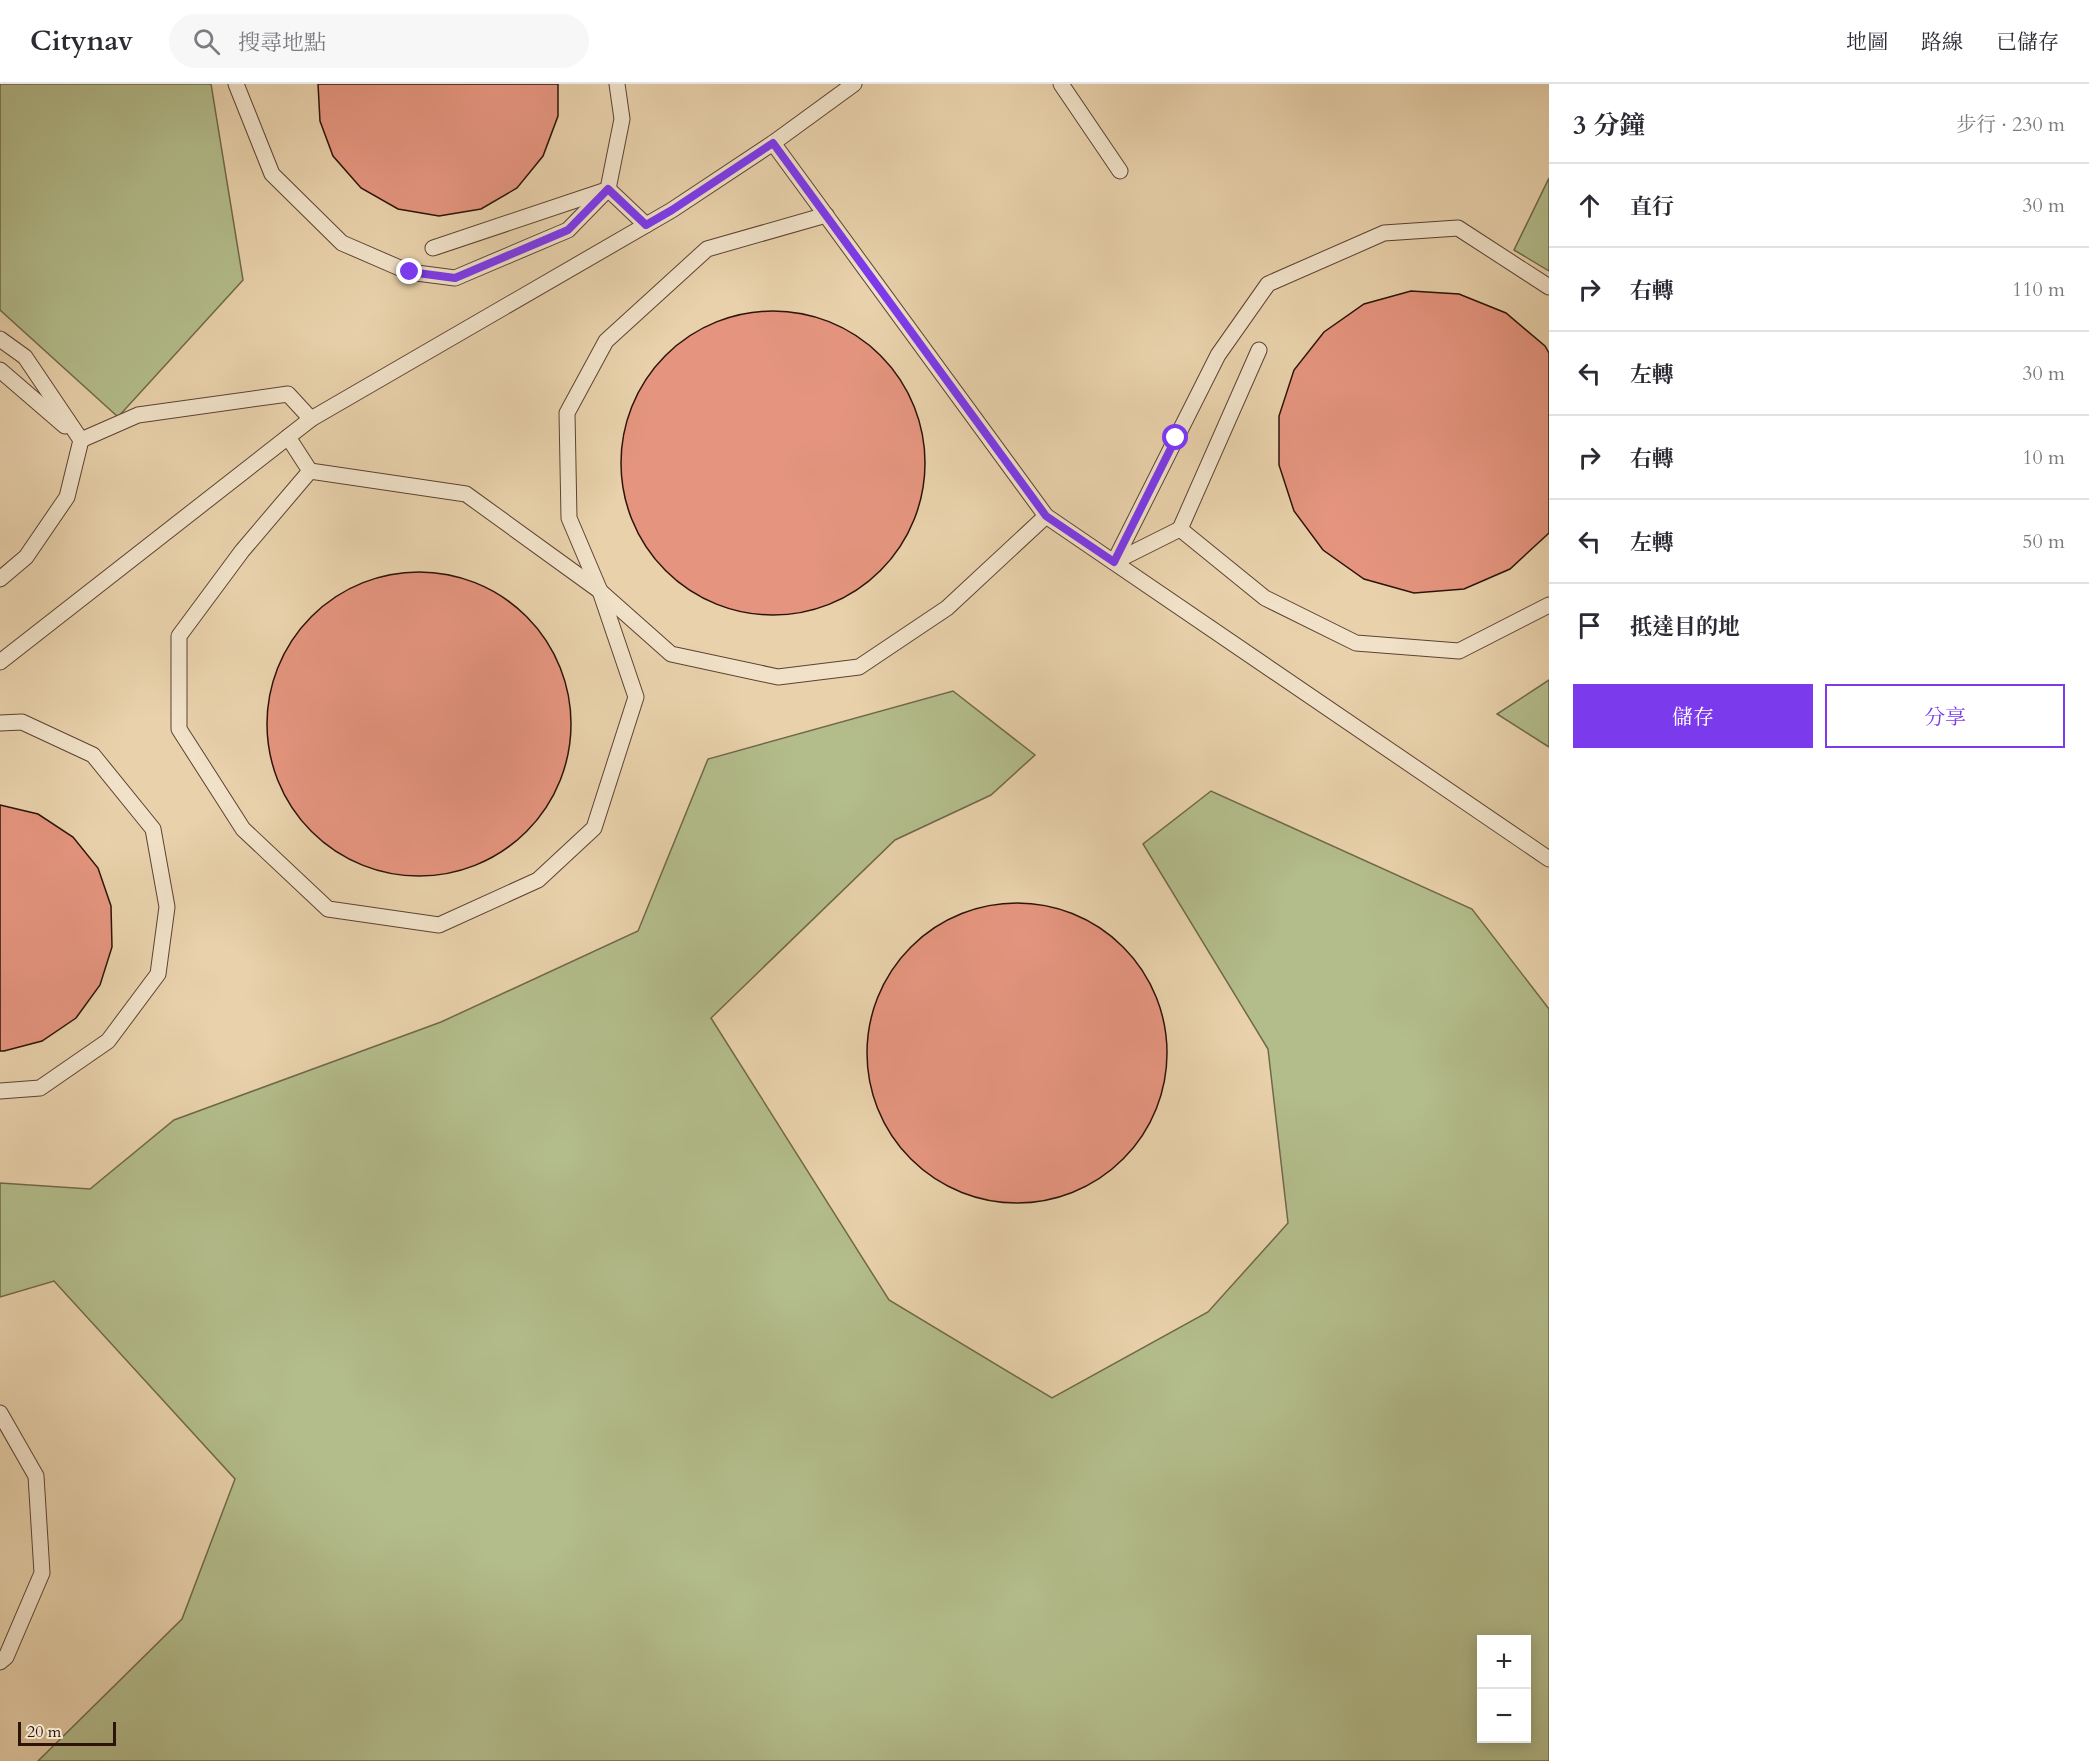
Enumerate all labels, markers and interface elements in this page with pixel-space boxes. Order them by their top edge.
search box [169,14,589,68]
text: Citynav [30,22,133,60]
icon: search [190,25,223,58]
text: 搜尋地點 [238,28,326,58]
text: 地圖 [1846,28,1888,57]
text: 路線 [1921,28,1963,57]
text: 已儲存 [1996,28,2059,57]
text: 3 分鐘 [1573,108,1645,143]
text: 步行 · 230 m [1956,111,2065,138]
icon: ahead [1573,189,1606,222]
text: 直行 [1630,192,1674,222]
text: 30 m [2022,192,2065,219]
route end [396,258,422,284]
icon: right [1573,273,1606,306]
text: 右轉 [1630,276,1674,306]
text: 110 m [2012,276,2065,303]
icon: left [1573,357,1606,390]
text: 左轉 [1630,360,1674,390]
text: 30 m [2022,360,2065,387]
route start [1162,424,1188,450]
icon: right [1573,441,1606,474]
text: 右轉 [1630,444,1674,474]
text: 10 m [2022,444,2065,471]
icon: left [1573,525,1606,558]
text: 左轉 [1630,528,1674,558]
text: 50 m [2022,528,2065,555]
icon: arrive [1573,609,1606,642]
text: 抵達目的地 [1630,612,1740,642]
button: 儲存 [1573,684,1813,748]
button: 分享 [1825,684,2065,748]
map controls [1477,1635,1531,1743]
button: + [1477,1635,1531,1689]
button: − [1477,1689,1531,1743]
scale bar [18,1719,116,1746]
text: 20 m [27,1721,61,1743]

